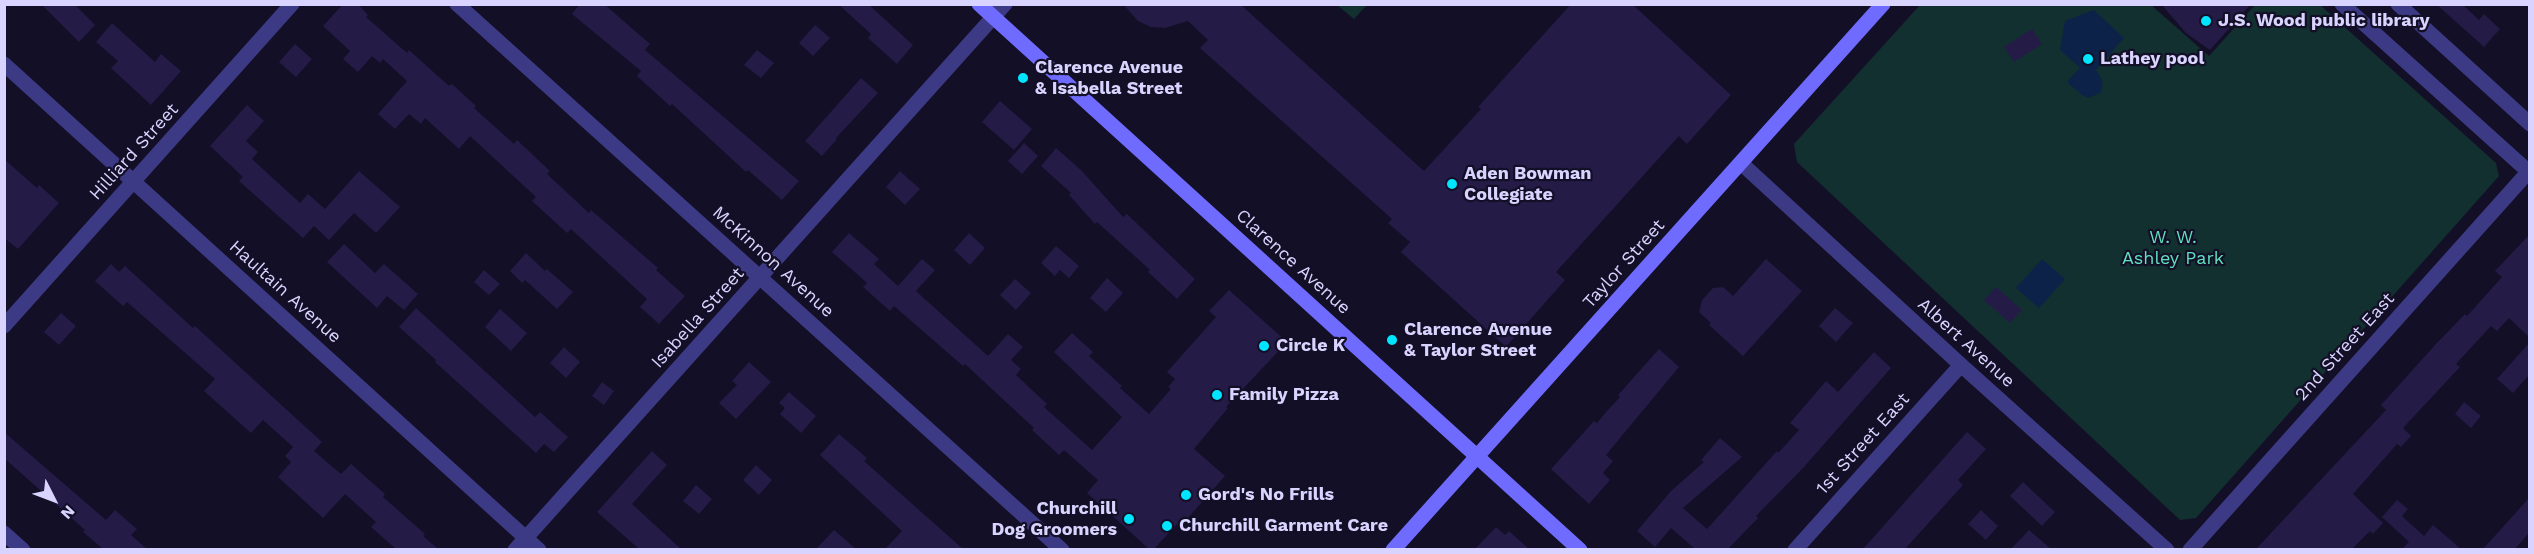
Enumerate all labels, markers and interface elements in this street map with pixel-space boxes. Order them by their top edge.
place label: J.S. Wood public library [2218,10,2430,32]
marker: J.S. Wood public library [2199,14,2213,28]
place label: Lathey pool [2100,48,2204,70]
marker: Lathey pool [2081,52,2095,66]
place label: Clarence Avenue & Isabella Street [1035,57,1183,100]
marker: Clarence Avenue & Isabella Street [1016,71,1030,85]
street label: Hilliard Street [85,99,183,205]
place label: Aden Bowman Collegiate [1464,163,1592,206]
marker: Aden Bowman Collegiate [1445,177,1459,191]
street label: McKinnon Avenue [708,202,838,322]
street label: Clarence Avenue [1231,205,1355,319]
street label: Taylor Street [1579,215,1669,313]
park label: W. W. Ashley Park [2122,227,2224,270]
street label: Haultain Avenue [225,236,345,348]
street label: Isabella Street [647,263,749,373]
street label: 2nd Street East [2291,288,2399,406]
street label: Albert Avenue [1913,294,2019,392]
place label: Clarence Avenue & Taylor Street [1404,319,1552,362]
marker: Clarence Avenue & Taylor Street [1385,333,1399,347]
place label: Circle K [1276,335,1345,357]
marker: Circle K [1257,339,1271,353]
place label: Family Pizza [1229,384,1339,406]
marker: Family Pizza [1210,388,1224,402]
street label: 1st Street East [1812,389,1914,499]
north arrow [24,470,84,530]
place label: Gord's No Frills [1198,484,1334,506]
marker: Gord's No Frills [1179,488,1193,502]
place label: Churchill Dog Groomers [991,498,1117,540]
text: N [57,502,79,523]
marker: Churchill Dog Groomers [1122,512,1136,526]
place label: Churchill Garment Care [1179,515,1388,537]
marker: Churchill Garment Care [1160,519,1174,533]

